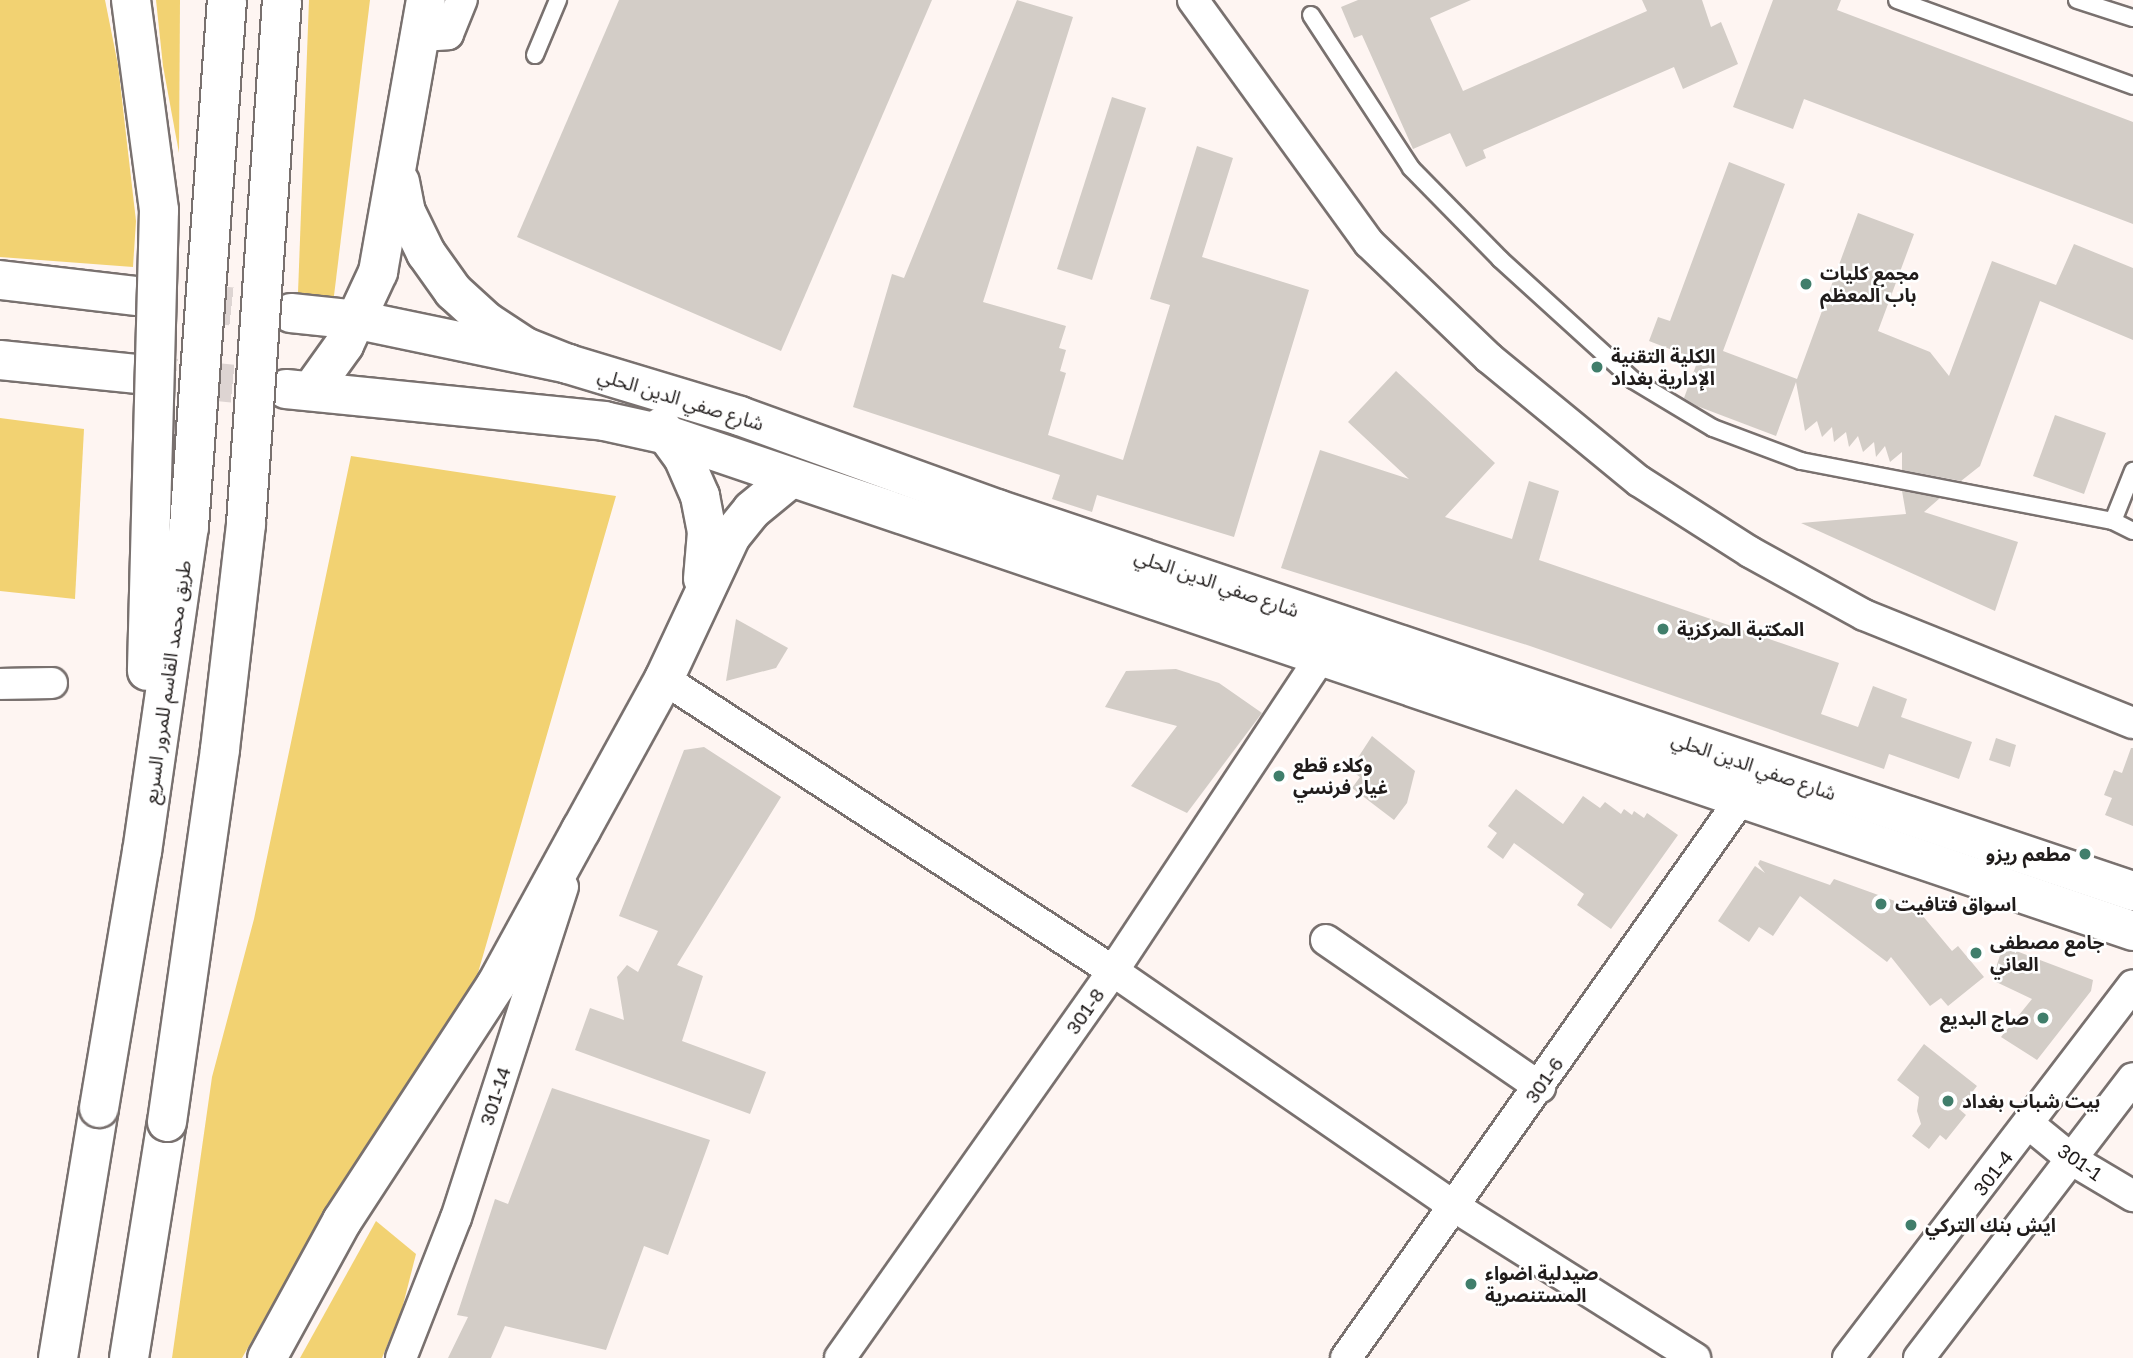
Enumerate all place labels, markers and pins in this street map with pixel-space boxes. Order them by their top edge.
place label: مجمع كليات باب المعظم [1820,262,1919,306]
marker: مجمع كليات باب المعظم [1798,276,1814,292]
place label: الكلية التقنية الإدارية بغداد [1611,345,1715,389]
marker: الكلية التقنية الإدارية بغداد [1589,359,1605,375]
place label: المكتبة المركزية [1677,618,1804,640]
marker: المكتبة المركزية [1655,621,1671,637]
place label: وكلاء قطع غيار فرنسي [1293,754,1388,798]
marker: وكلاء قطع غيار فرنسي [1271,768,1287,784]
place label: مطعم ريزو [1986,843,2071,865]
marker: مطعم ريزو [2077,846,2093,862]
place label: اسواق فتافيت [1895,893,2016,915]
marker: اسواق فتافيت [1873,896,1889,912]
place label: جامع مصطفى العاني [1990,931,2104,975]
marker: جامع مصطفى العاني [1968,945,1984,961]
place label: صاج البديع [1940,1007,2029,1029]
marker: صاج البديع [2035,1010,2051,1026]
place label: بيت شباب بغداد [1962,1090,2100,1112]
marker: بيت شباب بغداد [1940,1093,1956,1109]
place label: ايش بنك التركي [1925,1214,2056,1236]
marker: ايش بنك التركي [1903,1217,1919,1233]
place label: صيدلية اضواء المستنصرية [1485,1262,1599,1306]
marker: صيدلية اضواء المستنصرية [1463,1276,1479,1292]

